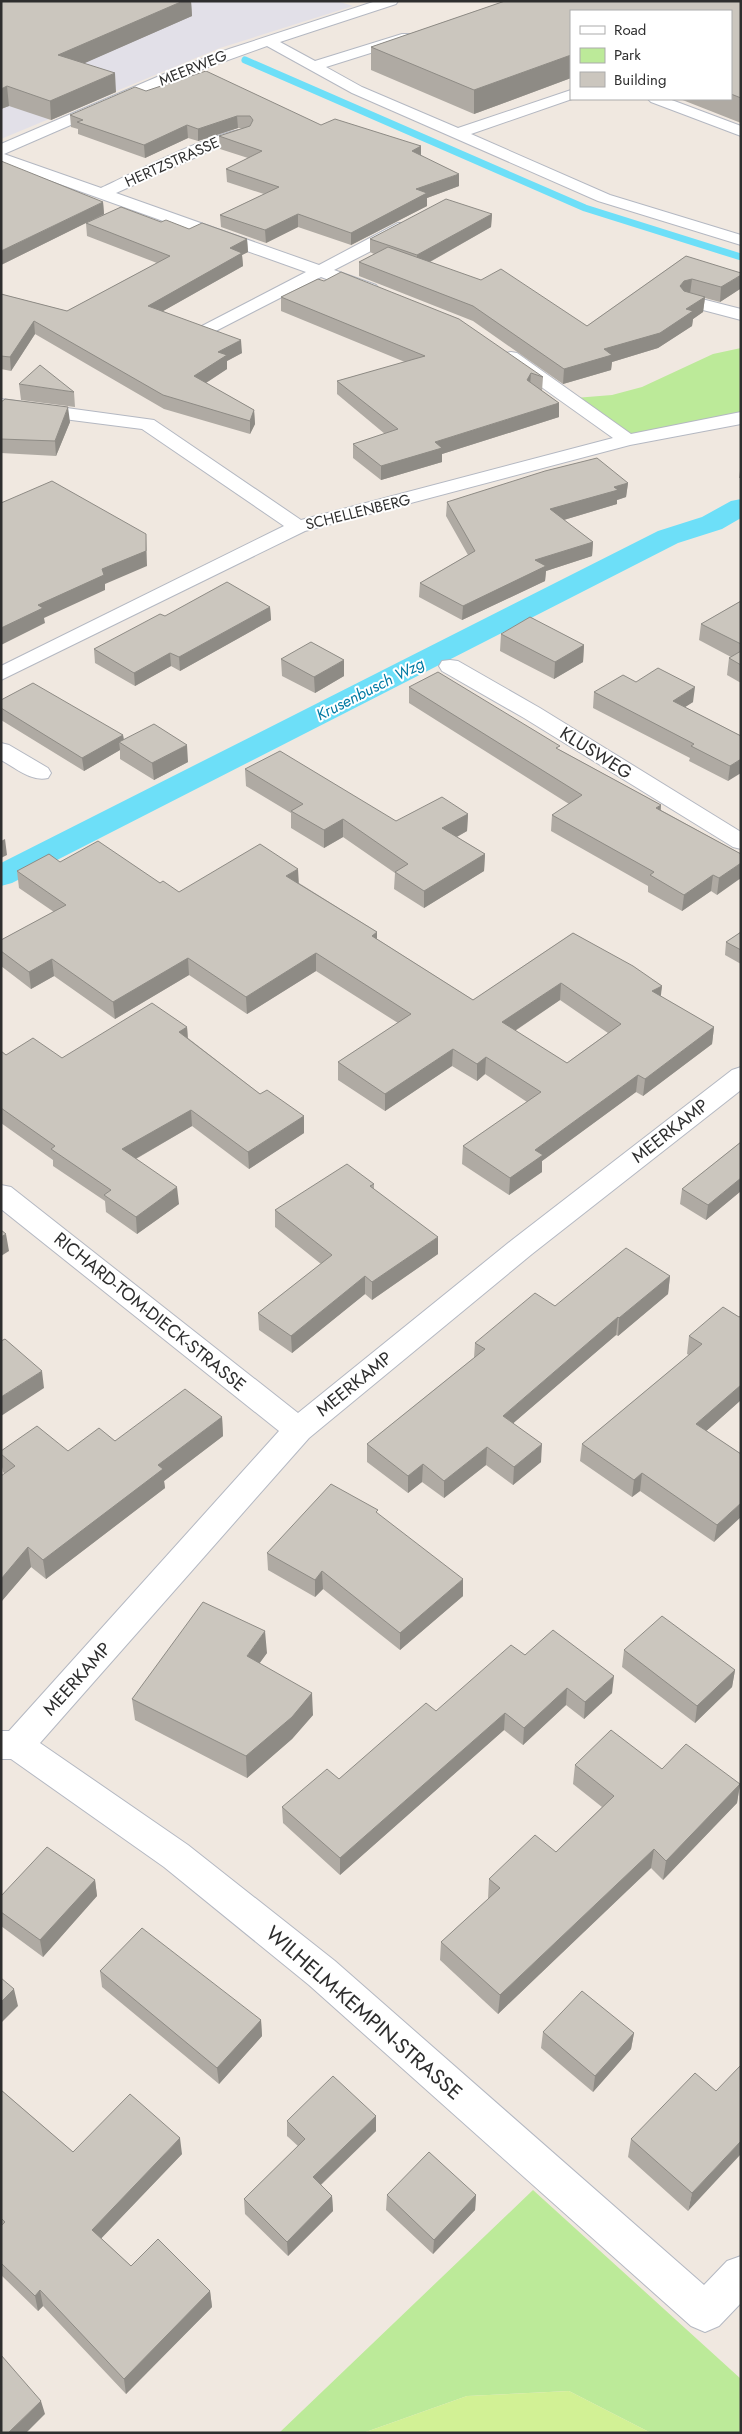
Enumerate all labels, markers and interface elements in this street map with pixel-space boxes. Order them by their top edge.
legend [570,10,732,100]
text: Road [614,19,646,41]
street label: MEERWEG [156,44,230,92]
text: Park [614,44,641,66]
text: Building [614,69,666,91]
street label: HERTZSTRASSE [121,131,223,193]
street label: SCHELLENBERG [303,488,413,536]
water label: Krusenbusch Wzg [312,652,428,726]
street label: KLUSWEG [555,720,637,786]
street label: MEERKAMP [626,1093,714,1169]
street label: RICHARD-TOM-DIECK-STRASSE [48,1226,252,1398]
street label: MEERKAMP [310,1345,398,1423]
street label: MEERKAMP [37,1636,117,1722]
street label: WILHELM-KEMPIN-STRASSE [259,1919,469,2107]

